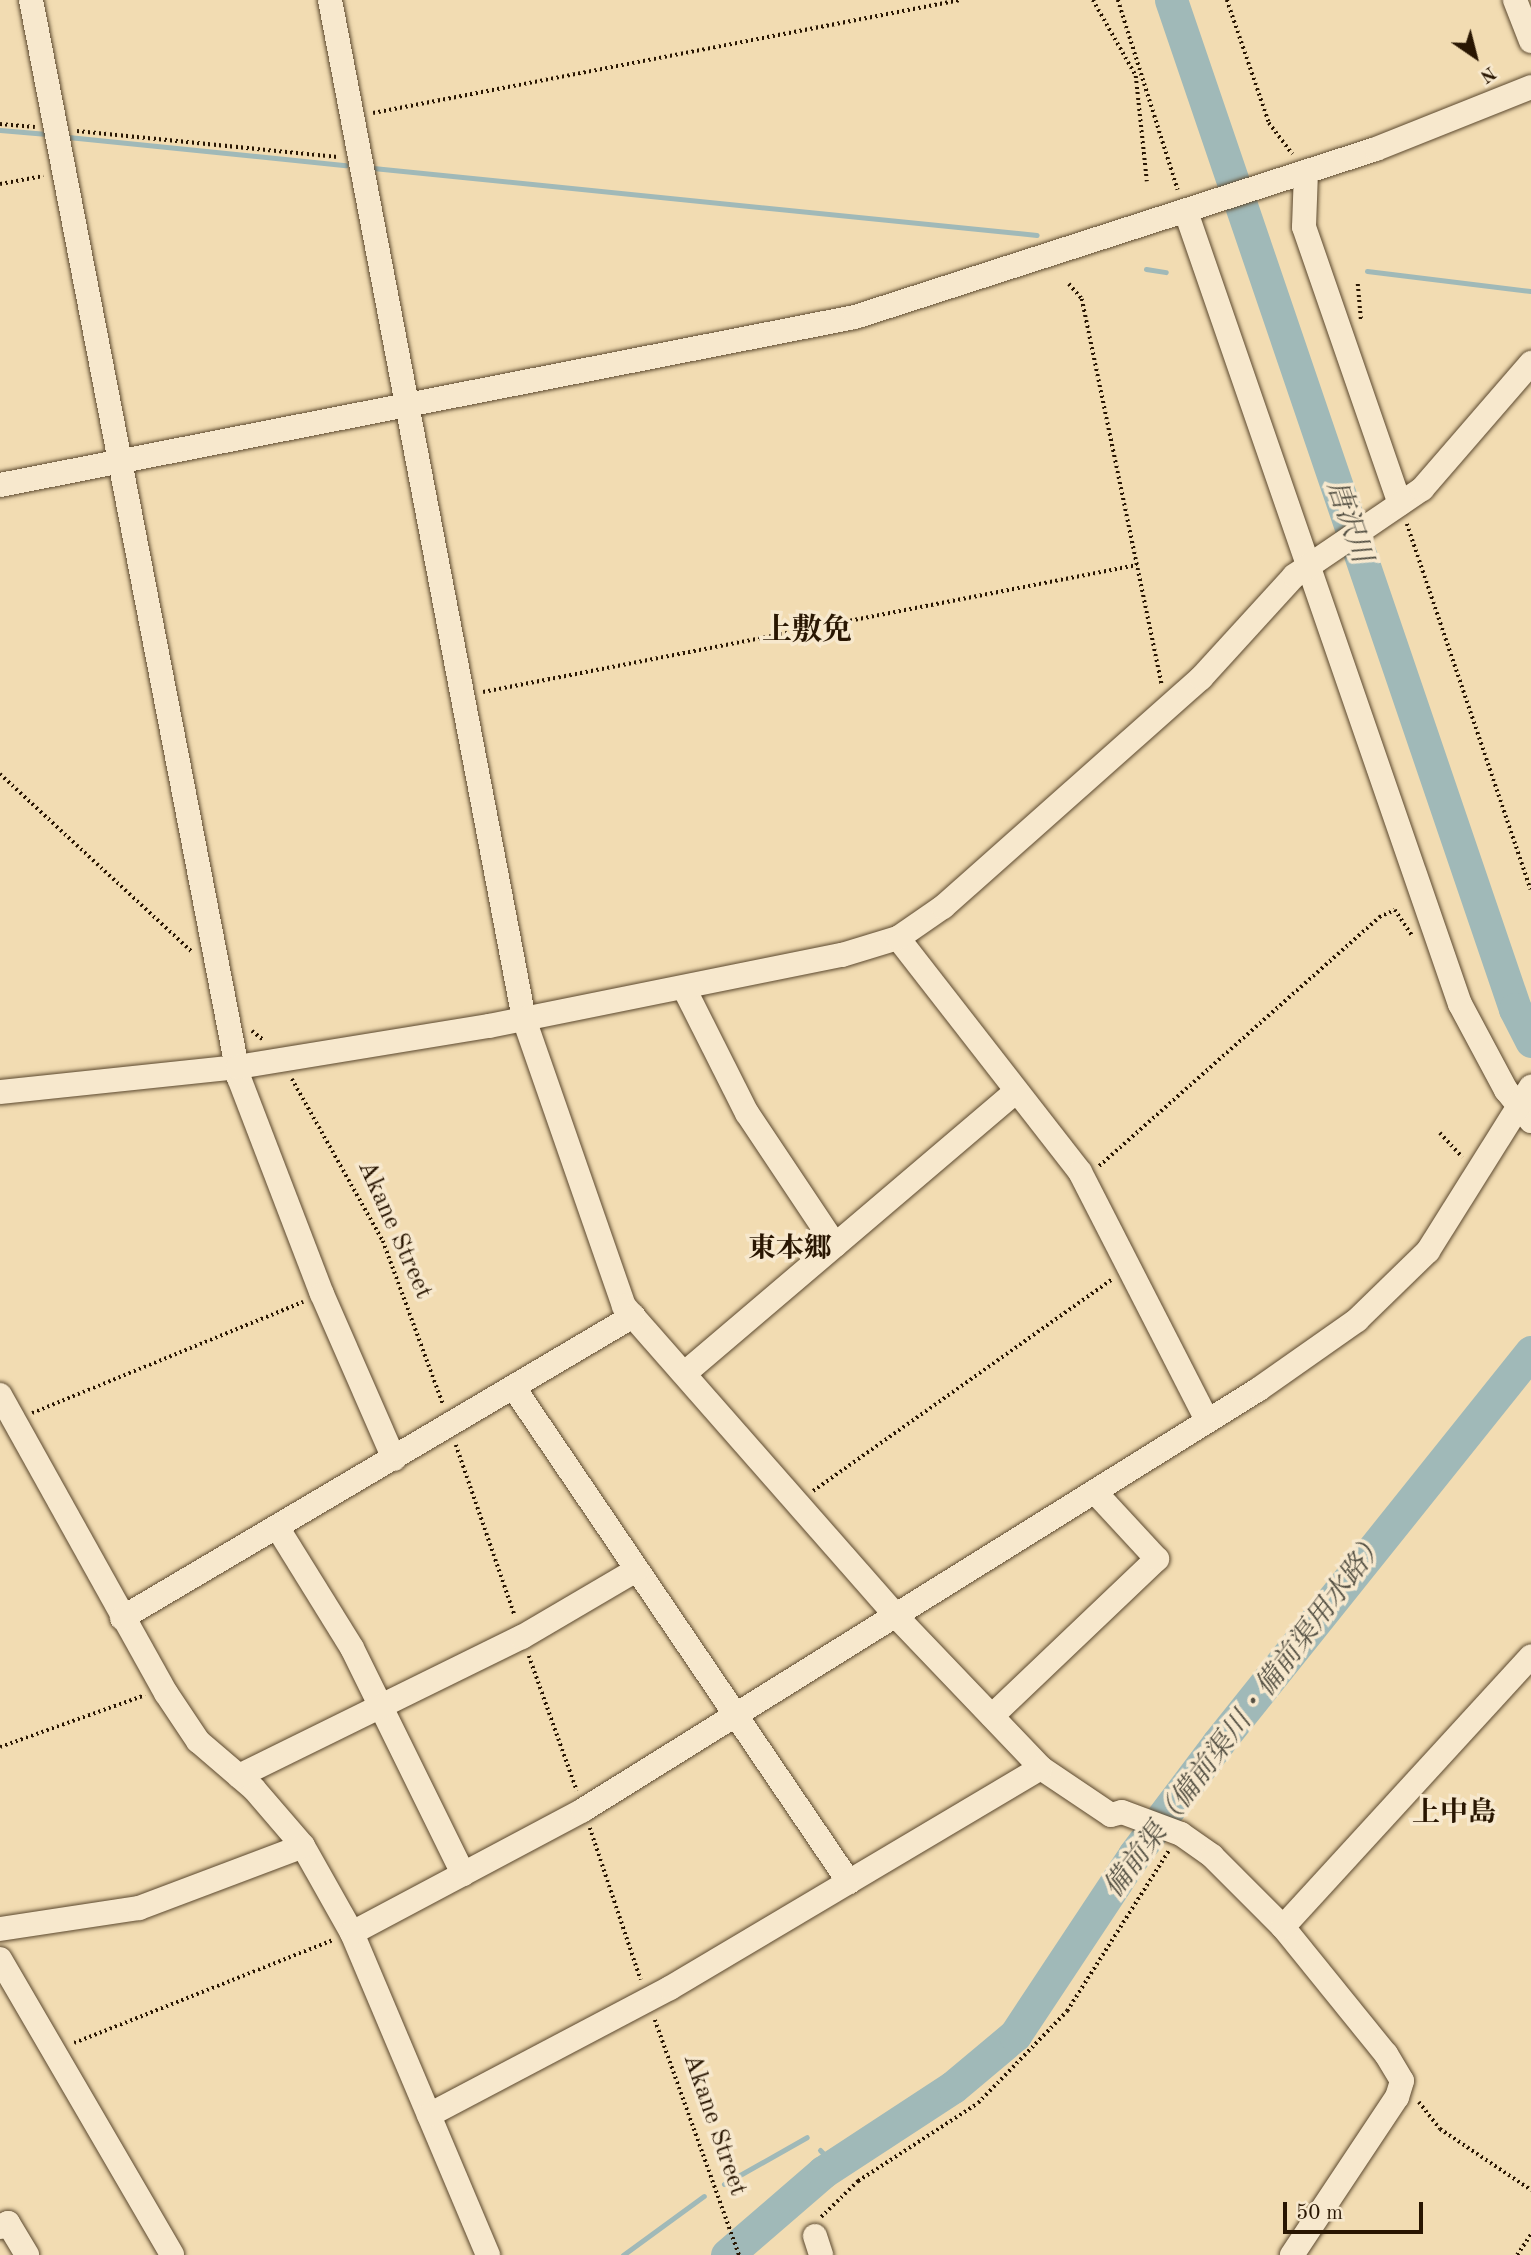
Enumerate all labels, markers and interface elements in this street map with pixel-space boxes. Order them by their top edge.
north arrow [1440,21,1510,91]
text: N [1476,62,1499,86]
water label: 唐沢川 [1318,477,1378,567]
district label: 上敷免 [762,613,852,649]
street label: Akane Street [350,1156,438,1304]
district label: 東本郷 [748,1233,832,1267]
water label: 備前渠（備前渠川・備前渠用水路） [1098,1527,1394,1905]
district label: 上中島 [1412,1797,1496,1831]
street label: Akane Street [675,2050,753,2200]
scale bar [1286,2188,1426,2232]
text: 50 m [1296,2203,1343,2224]

